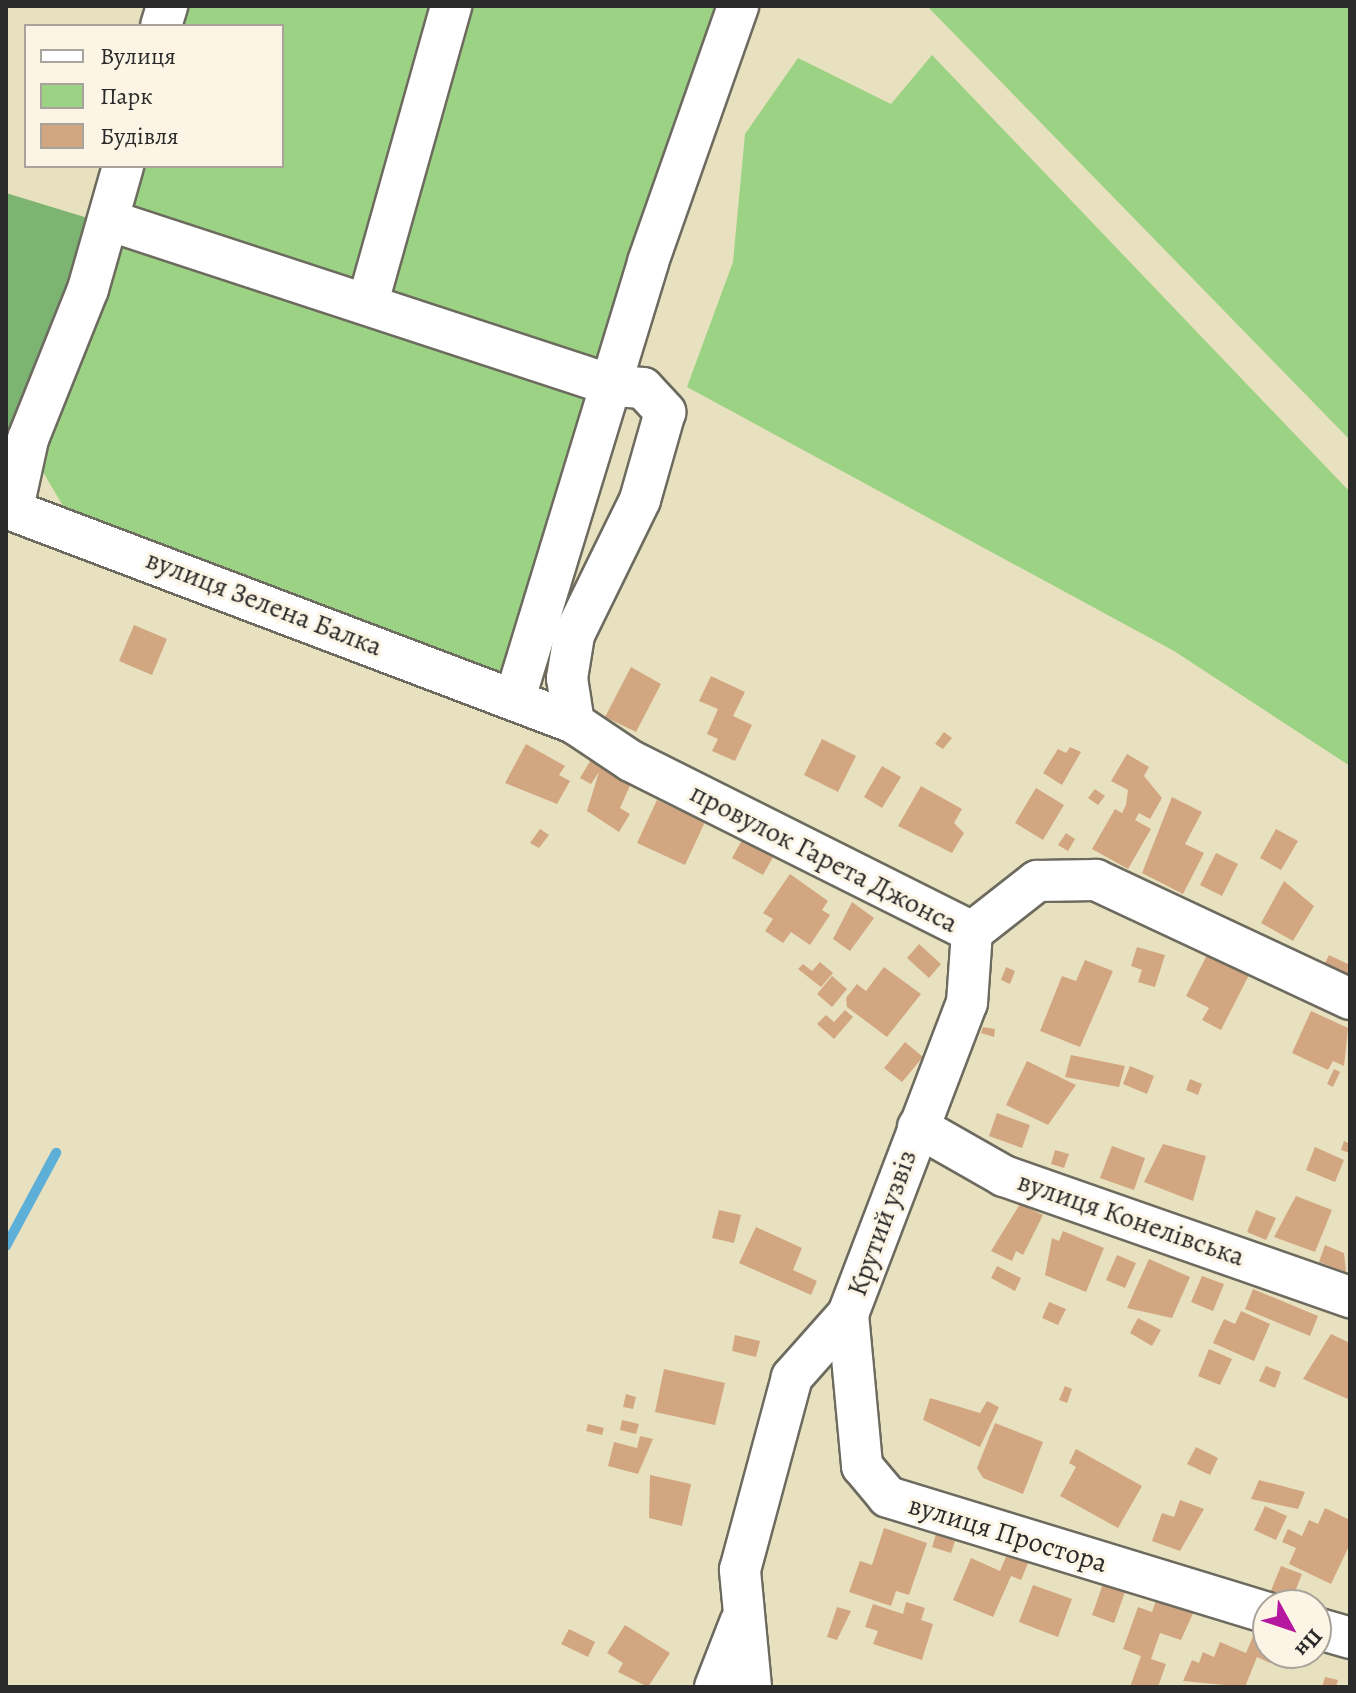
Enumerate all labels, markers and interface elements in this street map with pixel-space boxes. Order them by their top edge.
legend [24,24,284,168]
text: Вулиця [100,40,176,72]
text: Парк [100,80,153,112]
text: Будівля [100,120,179,152]
street label: вулиця Зелена Балка [141,543,387,663]
street label: провулок Гарета Джонса [685,776,963,940]
street label: Крутий узвіз [840,1145,924,1301]
street label: вулиця Конелівська [1013,1164,1249,1274]
street label: вулиця Простора [905,1488,1111,1580]
north arrow [1252,1589,1332,1669]
text: Пн [1288,1622,1330,1664]

